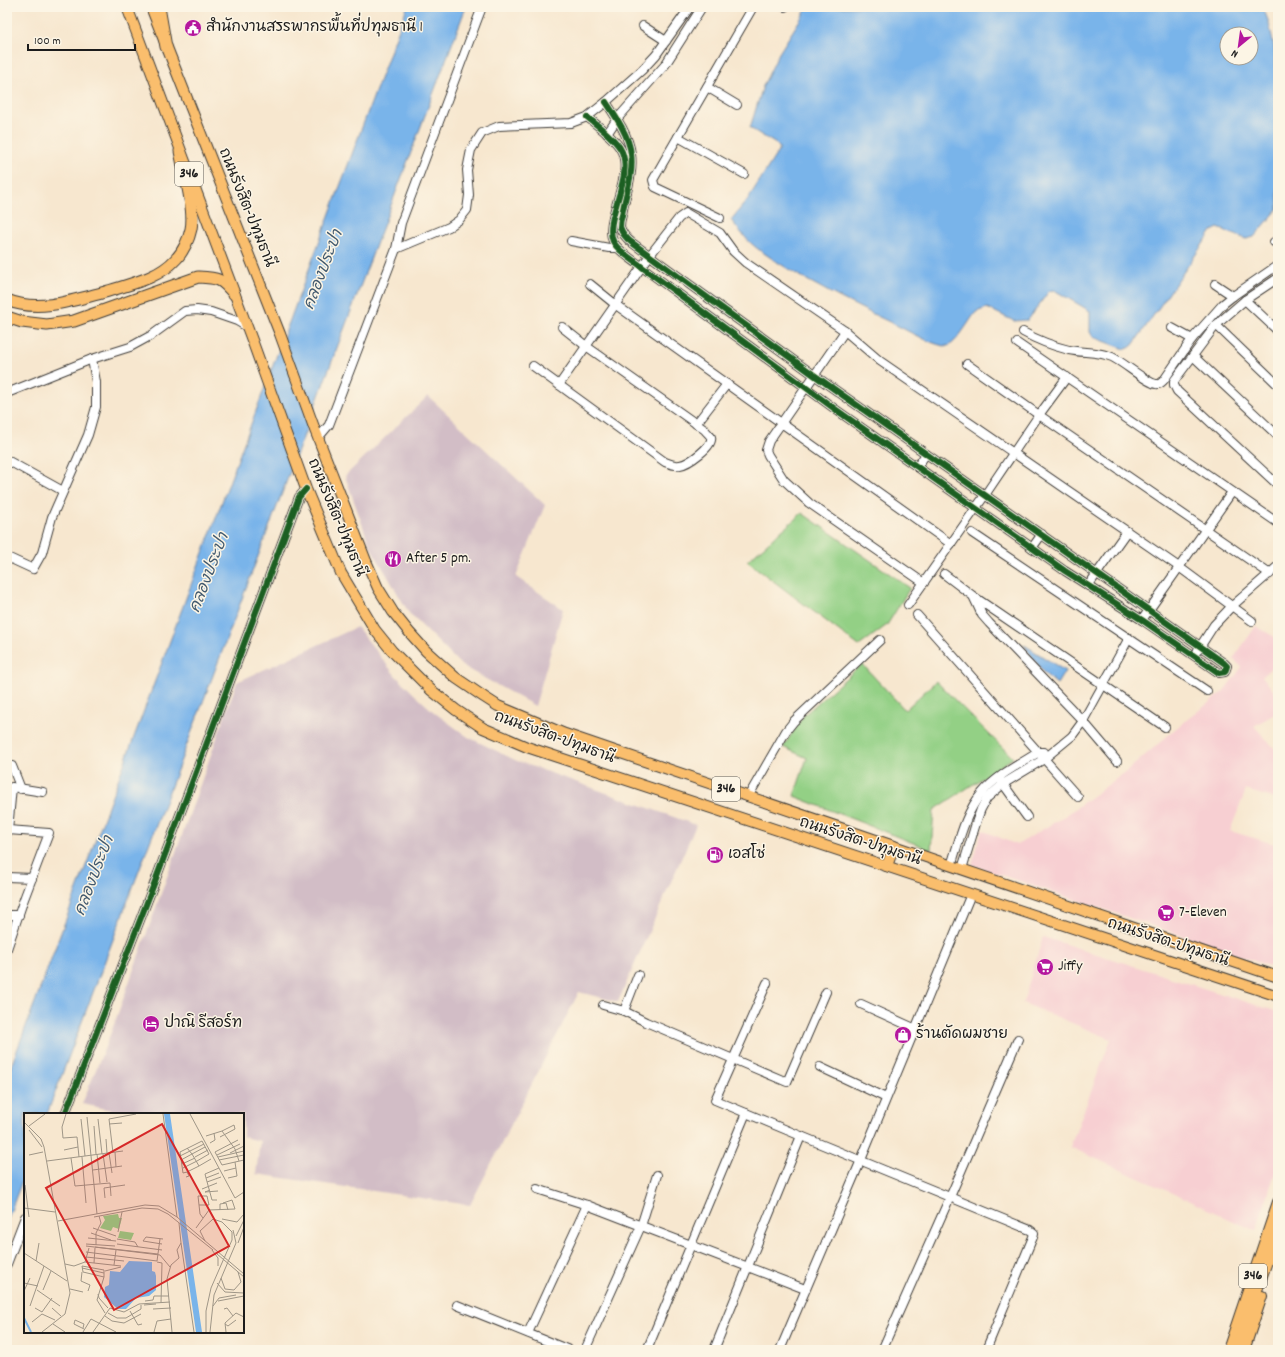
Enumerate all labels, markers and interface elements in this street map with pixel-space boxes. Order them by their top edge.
place label: สำนักงานสรรพากรพื้นที่ปทุมธานี 1 [206,12,423,39]
public building icon: สำนักงานสรรพากรพื้นที่ปทุมธานี 1 [183,18,203,38]
scale bar [28,26,135,52]
north arrow [1219,26,1259,66]
text: 100 m [34,33,61,50]
text: N [1228,44,1241,61]
street label: ถนนรังสิต-ปทุมธานี [212,145,280,271]
road number: 346 [175,162,203,186]
water label: คลองประปา [298,226,350,313]
street label: ถนนรังสิต-ปทุมธานี [301,455,371,581]
water label: คลองประปา [184,529,236,616]
place label: After 5 pm. [406,548,471,570]
restaurant icon: After 5 pm. [383,549,403,569]
street label: ถนนรังสิต-ปทุมธานี [491,706,617,770]
road number: 346 [712,777,740,801]
street label: ถนนรังสิต-ปทุมธานี [796,812,924,872]
water label: คลองประปา [69,832,121,919]
place label: เอสโซ่ [728,843,765,866]
fuel station icon: เอสโซ่ [705,845,725,865]
place label: 7-Eleven [1179,902,1227,924]
supermarket icon: 7-Eleven [1156,903,1176,923]
street label: ถนนรังสิต-ปทุมธานี [1104,913,1232,973]
place label: Jiffy [1058,956,1083,978]
supermarket icon: Jiffy [1035,957,1055,977]
place label: ปาณิ รีสอร์ท [164,1012,242,1035]
hotel icon: ปาณิ รีสอร์ท [141,1014,161,1034]
place label: ร้านตัดผมชาย [916,1023,1008,1046]
shop icon: ร้านตัดผมชาย [893,1025,913,1045]
inset map [24,1113,244,1333]
road number: 346 [1239,1264,1267,1288]

